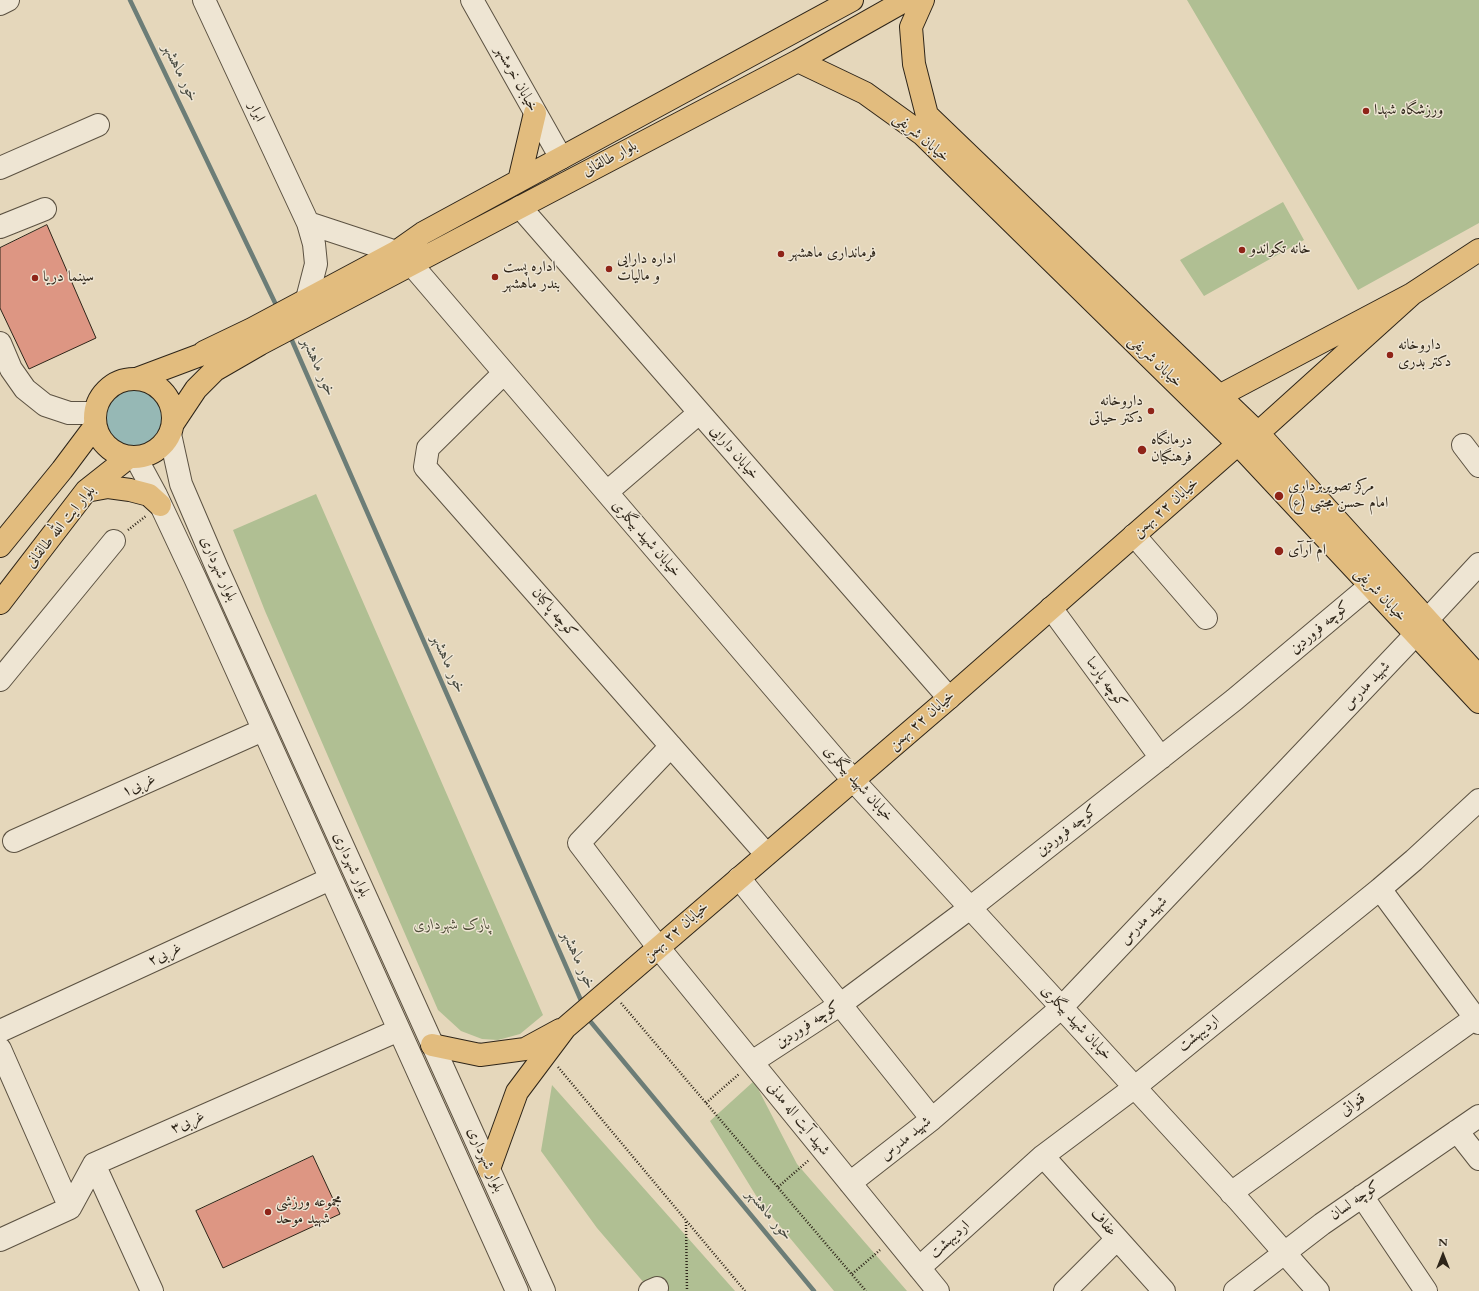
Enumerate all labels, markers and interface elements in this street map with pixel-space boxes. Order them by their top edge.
water label: خور ماهشهر [158,41,202,105]
street label: خیابان خرمشهر [491,43,541,115]
street label: ابرار [244,99,268,125]
place label: ورزشگاه شهدا [1374,102,1443,120]
marker: ورزشگاه شهدا [1361,106,1371,116]
street label: خیابان شریفی [889,109,953,167]
street label: بلوار طالقانی [580,137,640,181]
place label: خانه تکواندو [1250,241,1311,259]
place label: فرمانداری ماهشهر [789,245,876,263]
marker: خانه تکواندو [1237,245,1247,255]
marker: فرمانداری ماهشهر [776,249,786,259]
place label: اداره دارایی و مالیات [617,251,676,286]
place label: اداره پست بندر ماهشهر [503,259,560,294]
marker: اداره دارایی و مالیات [604,264,614,274]
place label: سینما دریا [43,269,94,287]
marker: اداره پست بندر ماهشهر [490,272,500,282]
marker: سینما دریا [30,273,40,283]
street label: خیابان شریفی [1124,332,1186,392]
water label: خور ماهشهر [296,334,340,400]
place label: داروخانه دکتر بدری [1398,337,1451,372]
marker: داروخانه دکتر بدری [1385,350,1395,360]
place label: داروخانه دکتر حیاتی [1089,393,1143,428]
marker: داروخانه دکتر حیاتی [1146,406,1156,416]
street label: خیابان دارایی [706,422,762,484]
place label: درمانگاه فرهنگیان [1151,432,1192,467]
marker: درمانگاه فرهنگیان [1136,444,1148,456]
street label: خیابان ۲۲ بهمن [1129,474,1203,542]
place label: مرکز تصویربرداری امام حسن مجتبی (ع) [1288,478,1388,513]
street label: بلوار ایت الله طالقانی [22,482,100,572]
marker: مرکز تصویربرداری امام حسن مجتبی (ع) [1273,490,1285,502]
street label: خیابان شهید بیگلری [608,497,684,581]
street label: بلوار شهرداری [196,534,240,604]
place label: ام آرآی [1288,542,1326,560]
marker: ام آرآی [1273,545,1285,557]
street label: خیابان شریفی [1350,564,1410,626]
street label: کوچه پاکبان [527,584,581,642]
street label: کوچه فروردین [1286,598,1354,658]
water label: خور ماهشهر [426,631,470,697]
street label: کوچه پارسا [1082,654,1130,712]
street label: شهید مدرس [1339,658,1395,714]
street label: خیابان ۲۲ بهمن [885,687,959,755]
street label: خیابان شهید بیگلری [819,742,897,826]
street label: ۱غربی [119,771,159,801]
street label: کوچه فروردین [1033,802,1101,860]
street label: بلوار شهرداری [329,830,373,900]
street label: شهید مدرس [1116,893,1172,949]
street label: خیابان ۲۲ بهمن [639,898,713,966]
park label: پارک شهرداری [414,917,490,935]
water label: خور ماهشهر [556,927,600,993]
street label: ۲غربی [145,939,185,971]
street label: خیابان شهید بیگلری [1037,982,1115,1064]
street label: کوچه فروردین [773,998,843,1052]
street label: اردیبهشت [1175,1012,1223,1056]
street label: شهید آیت اله مدنی [763,1079,833,1159]
street label: قنواتی [1337,1090,1369,1120]
street label: ۳غربی [168,1108,208,1138]
street label: شهید مدرس [877,1113,935,1165]
street label: بلوار شهرداری [463,1125,507,1195]
street label: کوچه لسان [1326,1177,1384,1225]
water label: خور ماهشهر [741,1185,797,1245]
place label: مجموعه ورزشی شهید موحد [276,1194,342,1229]
street label: عفاف [1086,1205,1120,1241]
marker: مجموعه ورزشی شهید موحد [263,1207,273,1217]
street label: اردیبهشت [926,1217,974,1263]
north arrow [1423,1235,1463,1275]
text: N [1438,1235,1448,1250]

